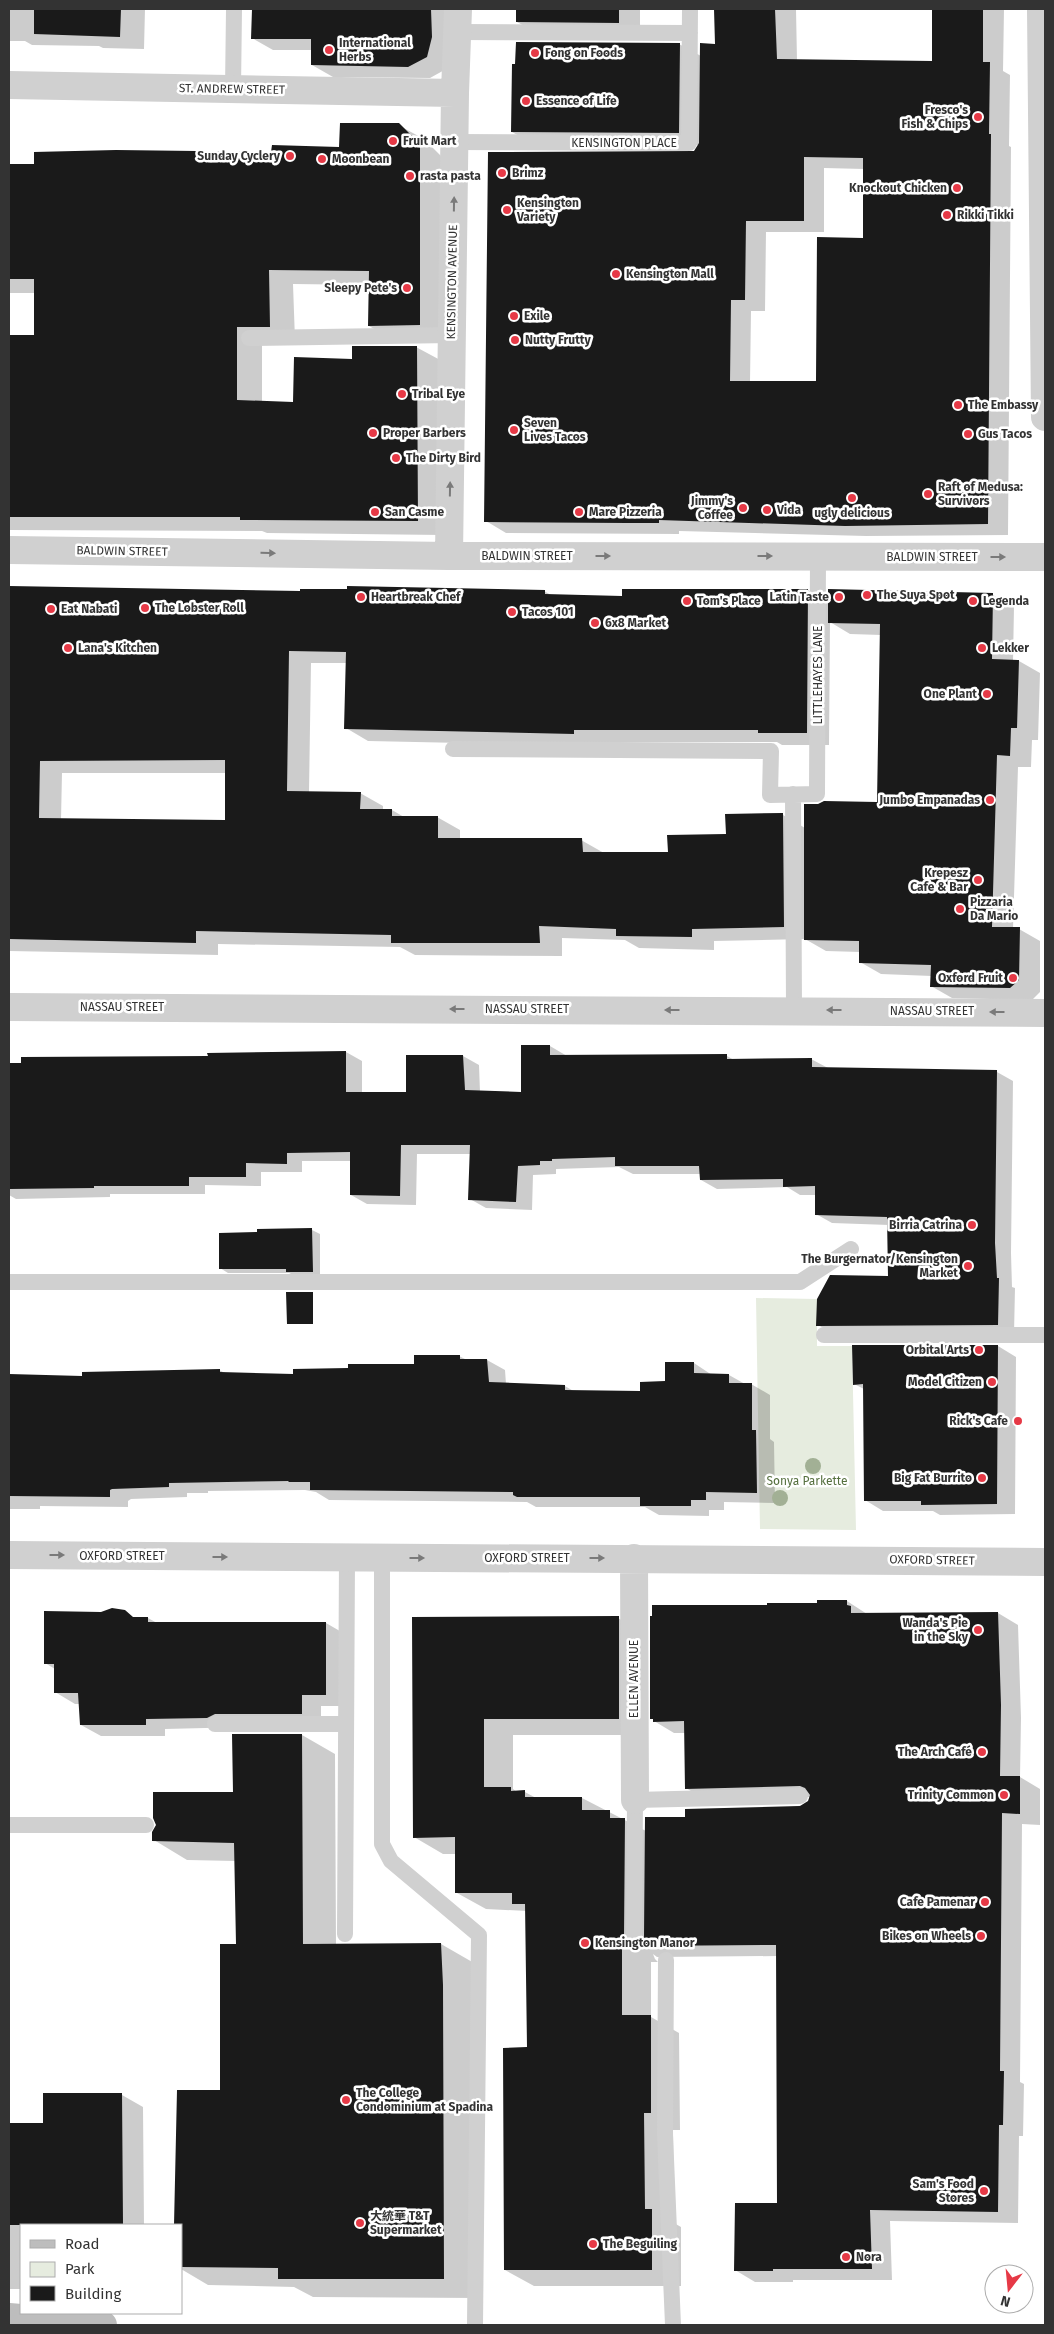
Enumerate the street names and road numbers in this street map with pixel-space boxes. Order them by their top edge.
street label: ST. ANDREW STREET [179,81,286,97]
street label: KENSINGTON PLACE [571,136,677,150]
street label: KENSINGTON AVENUE [444,224,460,340]
street label: BALDWIN STREET [76,543,169,559]
street label: BALDWIN STREET [481,549,574,563]
street label: BALDWIN STREET [886,550,979,564]
street label: LITTLEHAYES LANE [811,626,825,724]
street label: NASSAU STREET [80,1000,165,1014]
street label: NASSAU STREET [485,1002,570,1016]
street label: NASSAU STREET [890,1004,975,1018]
street label: OXFORD STREET [79,1549,166,1563]
street label: OXFORD STREET [484,1551,571,1565]
street label: OXFORD STREET [889,1552,976,1568]
street label: ELLEN AVENUE [627,1640,641,1718]

